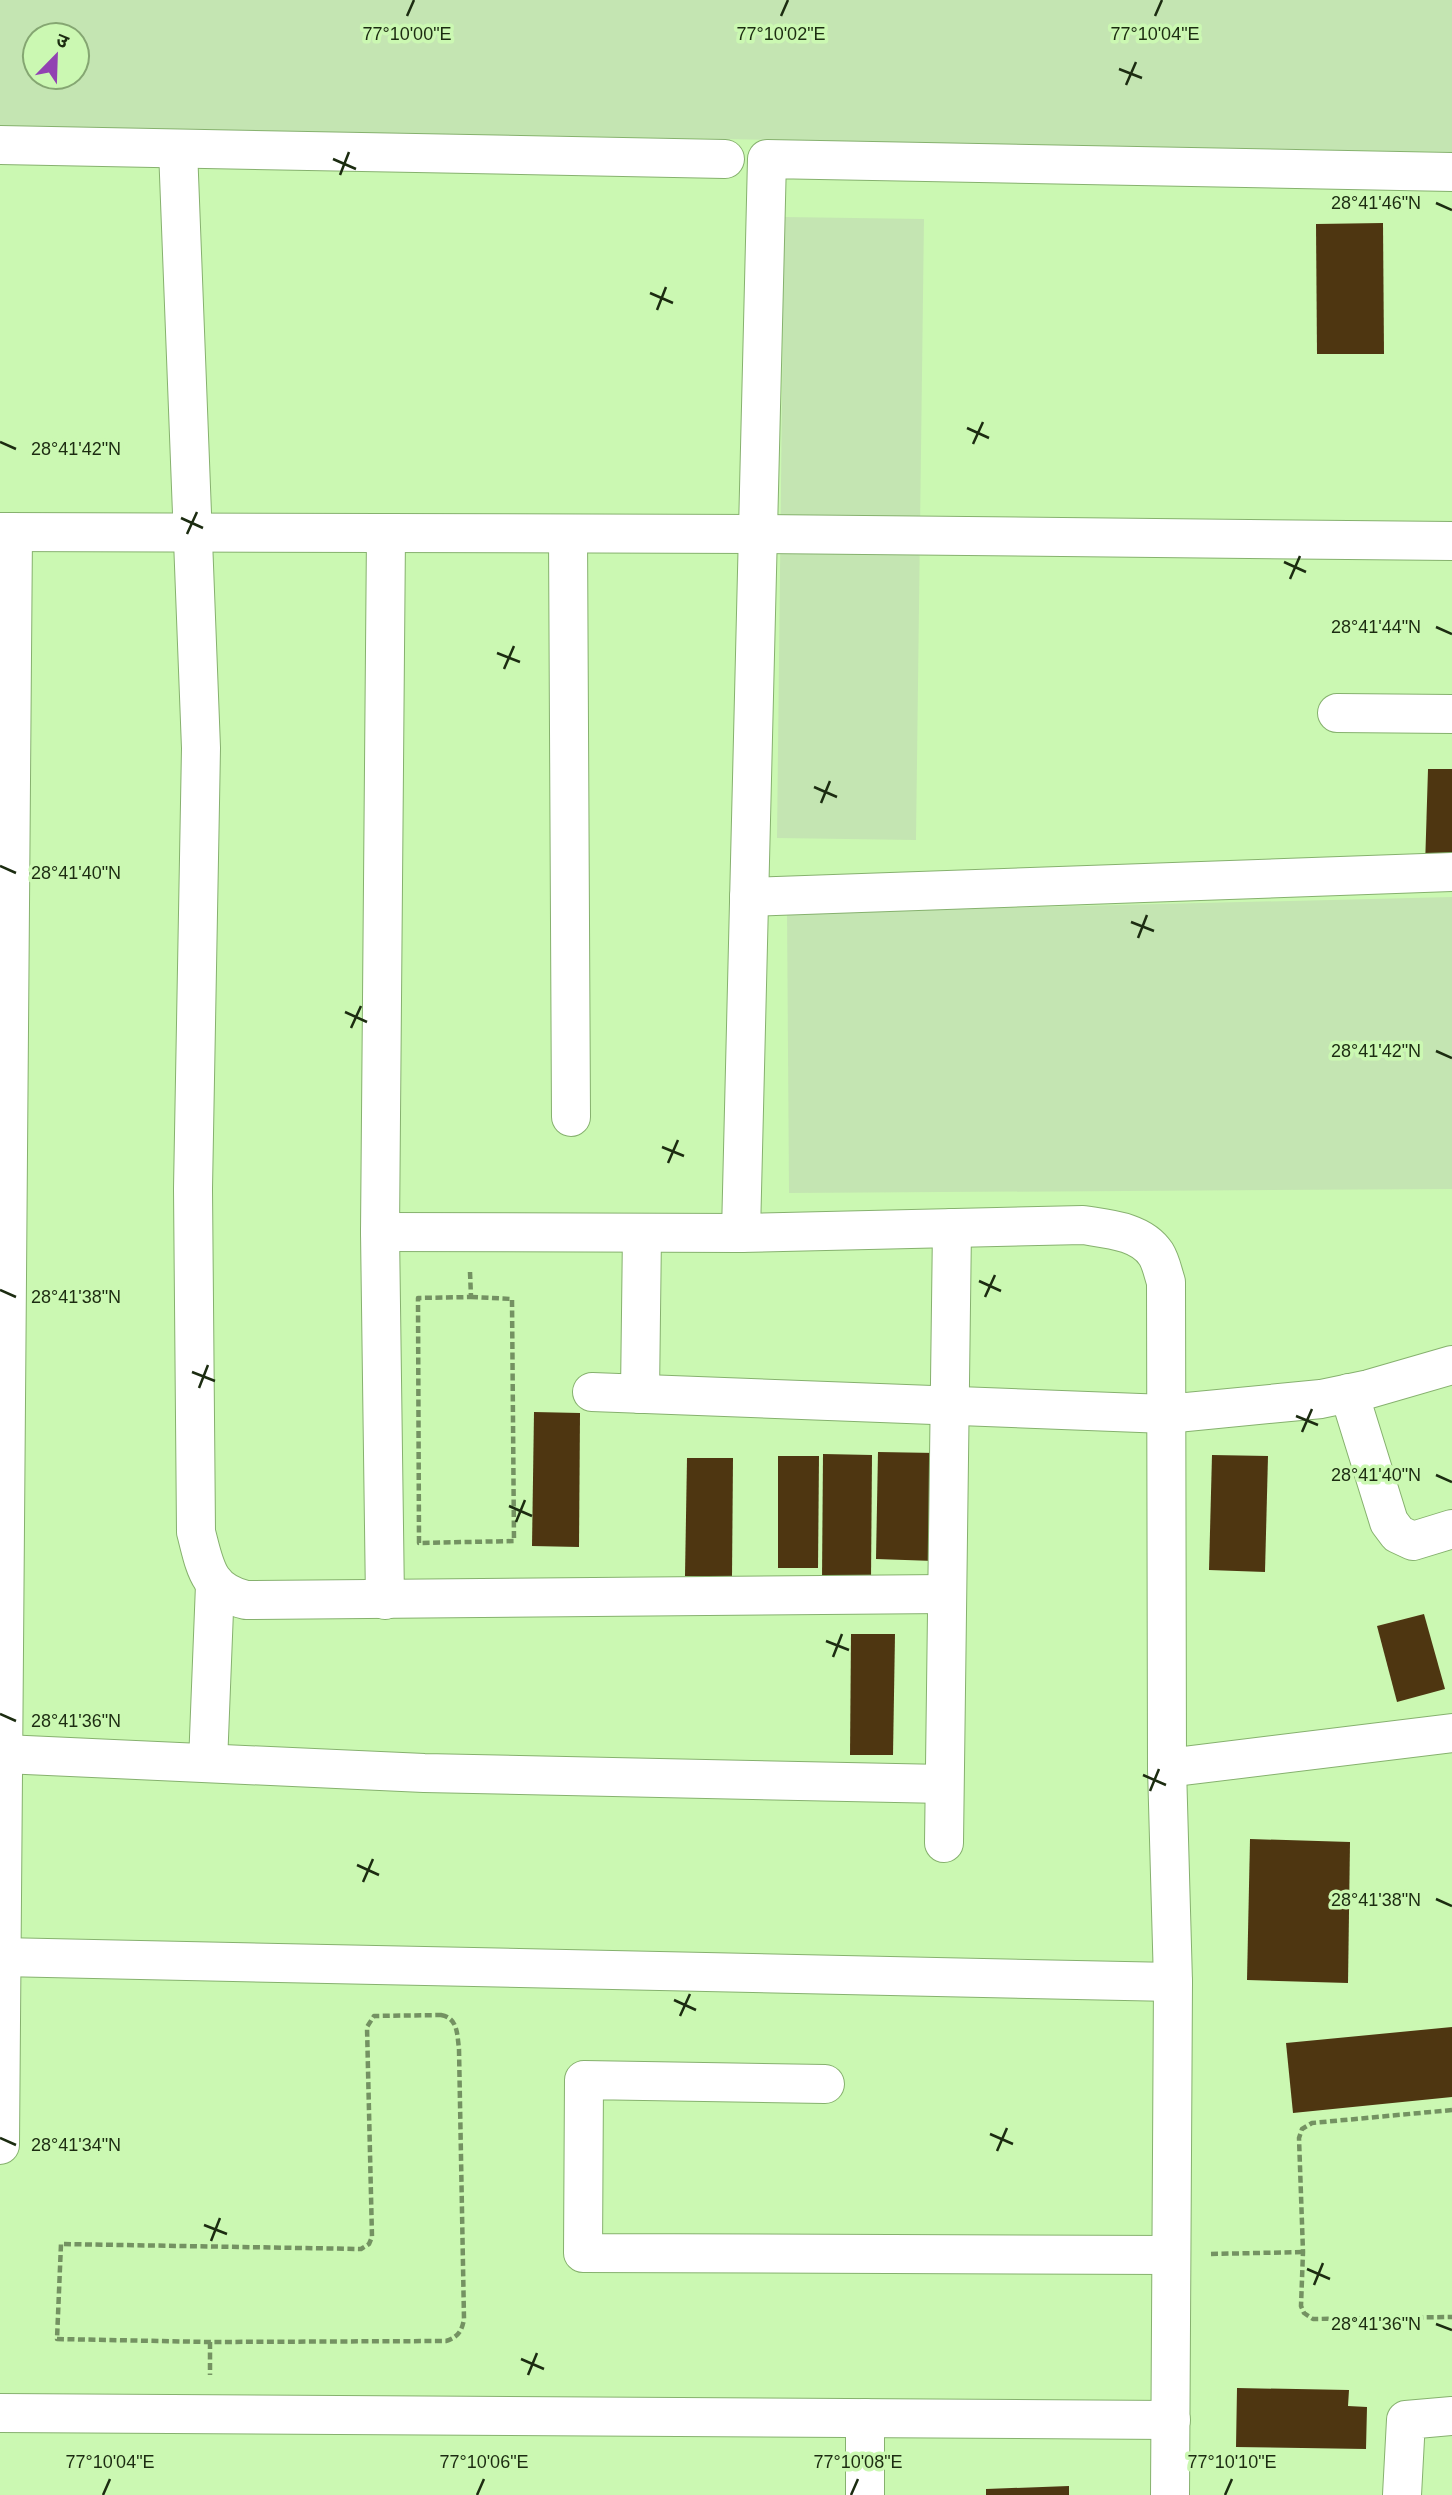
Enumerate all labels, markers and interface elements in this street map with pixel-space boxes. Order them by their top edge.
north arrow [21,21,91,91]
text: 77°10'00"E [362,24,452,44]
text: 77°10'02"E [736,24,826,44]
text: 77°10'04"E [1110,24,1200,44]
text: उ [53,29,72,53]
text: 28°41'46"N [1331,193,1421,213]
text: 28°41'42"N [31,439,121,459]
text: 28°41'44"N [1331,617,1421,637]
text: 28°41'40"N [31,863,121,883]
text: 28°41'42"N [1331,1041,1421,1061]
text: 28°41'38"N [31,1287,121,1307]
text: 28°41'40"N [1331,1465,1421,1485]
text: 28°41'36"N [31,1711,121,1731]
text: 28°41'38"N [1331,1890,1421,1910]
text: 28°41'34"N [31,2135,121,2155]
text: 28°41'36"N [1331,2314,1421,2334]
text: 77°10'04"E [65,2452,155,2472]
text: 77°10'06"E [439,2452,529,2472]
text: 77°10'08"E [813,2452,903,2472]
text: 77°10'10"E [1187,2452,1277,2472]

